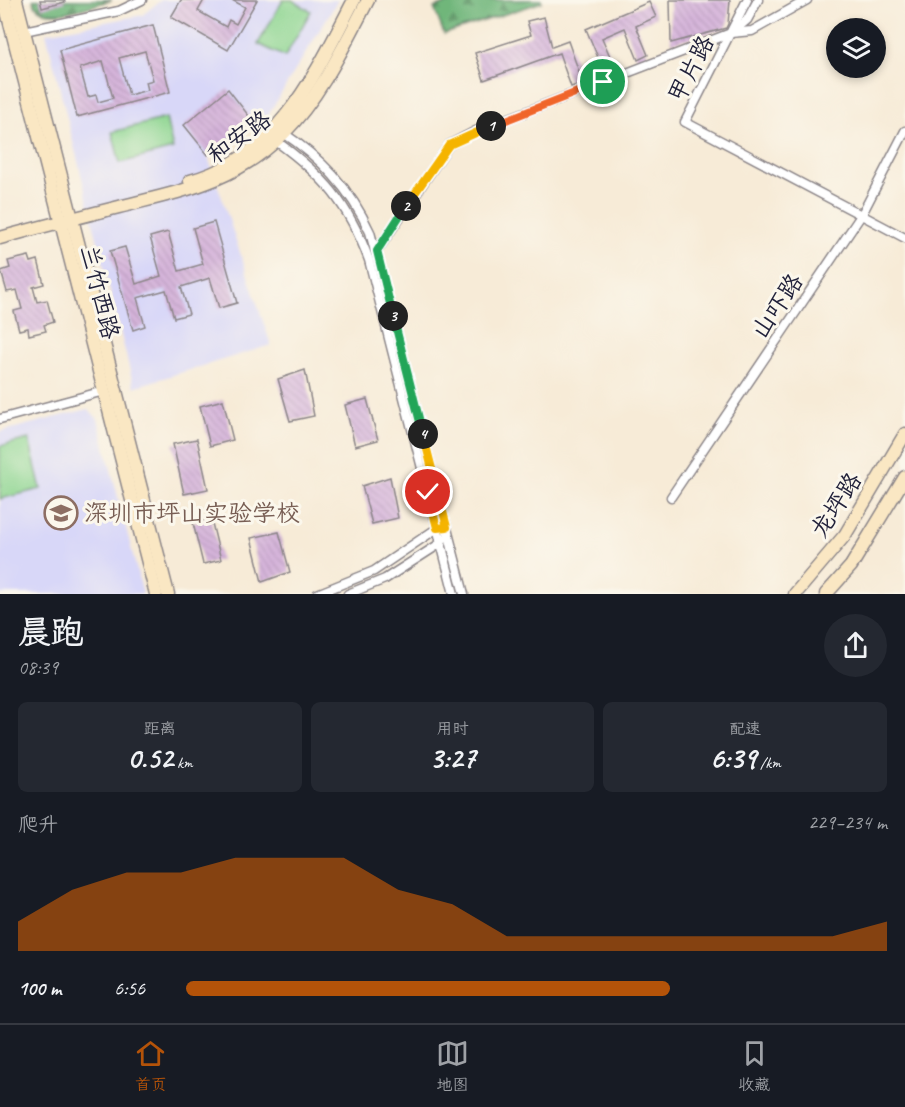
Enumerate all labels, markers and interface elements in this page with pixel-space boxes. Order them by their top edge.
map controls [826,18,886,78]
button: layers [826,18,886,78]
street label: 甲片路 [661,30,721,108]
pin [577,56,628,107]
icon: arrive [586,65,619,98]
street label: 和安路 [201,104,277,170]
pin: 1 [476,111,506,141]
text: 1 [487,116,495,136]
pin: 2 [391,191,421,221]
text: 2 [402,196,410,216]
street label: 兰竹西路 [74,242,126,342]
street label: 山吓路 [744,268,810,344]
pin: 3 [378,301,408,331]
text: 3 [389,306,397,326]
pin: 4 [408,419,438,449]
text: 4 [419,424,427,444]
pin [402,466,453,517]
street label: 龙坪路 [804,467,868,543]
icon: check [411,475,444,508]
school or university icon: 深圳市坪山实验学校 [43,495,79,531]
place label: 深圳市坪山实验学校 [84,498,300,528]
text: 晨跑 [18,611,84,653]
button: share [824,614,887,677]
text: 08:39 [18,655,58,680]
text: 距离 [144,719,176,739]
text: 用时 [436,719,469,739]
text: 配速 [729,719,761,739]
text: 0.52 [127,739,173,777]
text: 3:27 [429,739,476,777]
text: 6:39 [709,739,756,777]
text: km [173,753,193,773]
text: /km [756,753,781,773]
text: 229–234 m [808,810,887,835]
text: 爬升 [18,812,58,837]
text: 100 m [18,976,61,1001]
text: 6:56 [114,976,145,1001]
tab: 首页 [134,1037,167,1095]
tab: 地图 [436,1037,469,1095]
tab: 收藏 [738,1037,771,1095]

